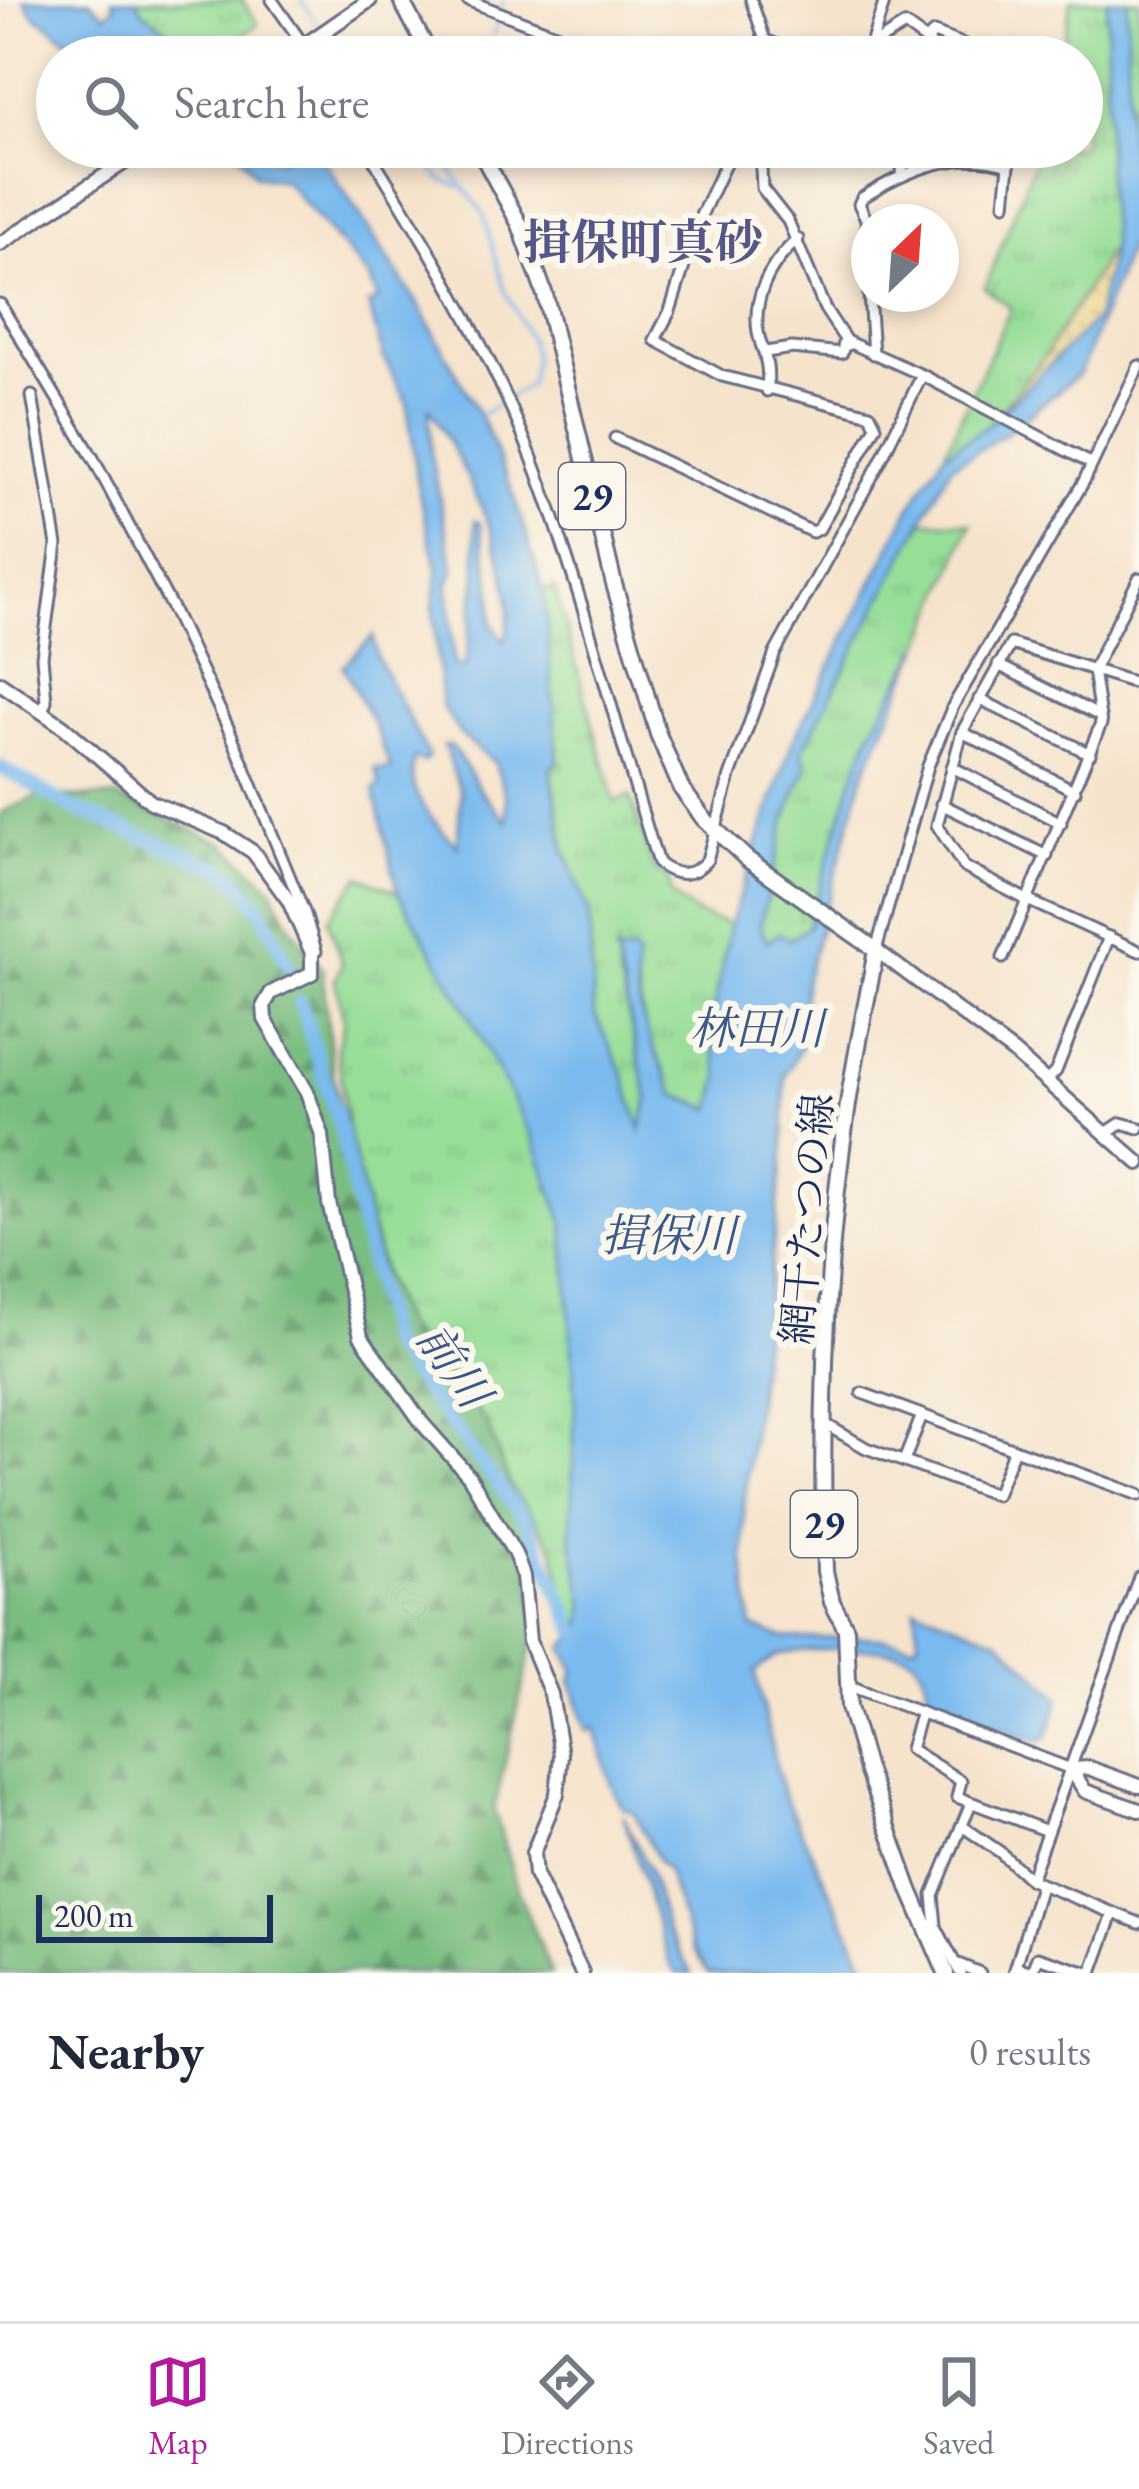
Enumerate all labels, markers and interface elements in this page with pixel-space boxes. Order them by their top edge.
search box [36,36,1103,168]
icon: search [78,69,144,135]
text: Search here [174,73,369,131]
north arrow [851,204,959,312]
district label: 揖保町真砂 [523,211,763,273]
road number: 29 [559,463,625,529]
water label: 林田川 [689,999,829,1057]
street label: 網干たつの線 [769,1091,845,1347]
water label: 揖保川 [601,1206,741,1264]
water label: 前川 [404,1311,506,1423]
road number: 29 [791,1491,857,1557]
scale bar [36,1889,273,1942]
text: 200 m [54,1894,134,1937]
text: Nearby [48,2018,204,2084]
text: 0 results [969,2026,1091,2077]
tab: Map [145,2349,211,2464]
tab: Directions [501,2349,634,2464]
tab: Saved [923,2349,994,2464]

